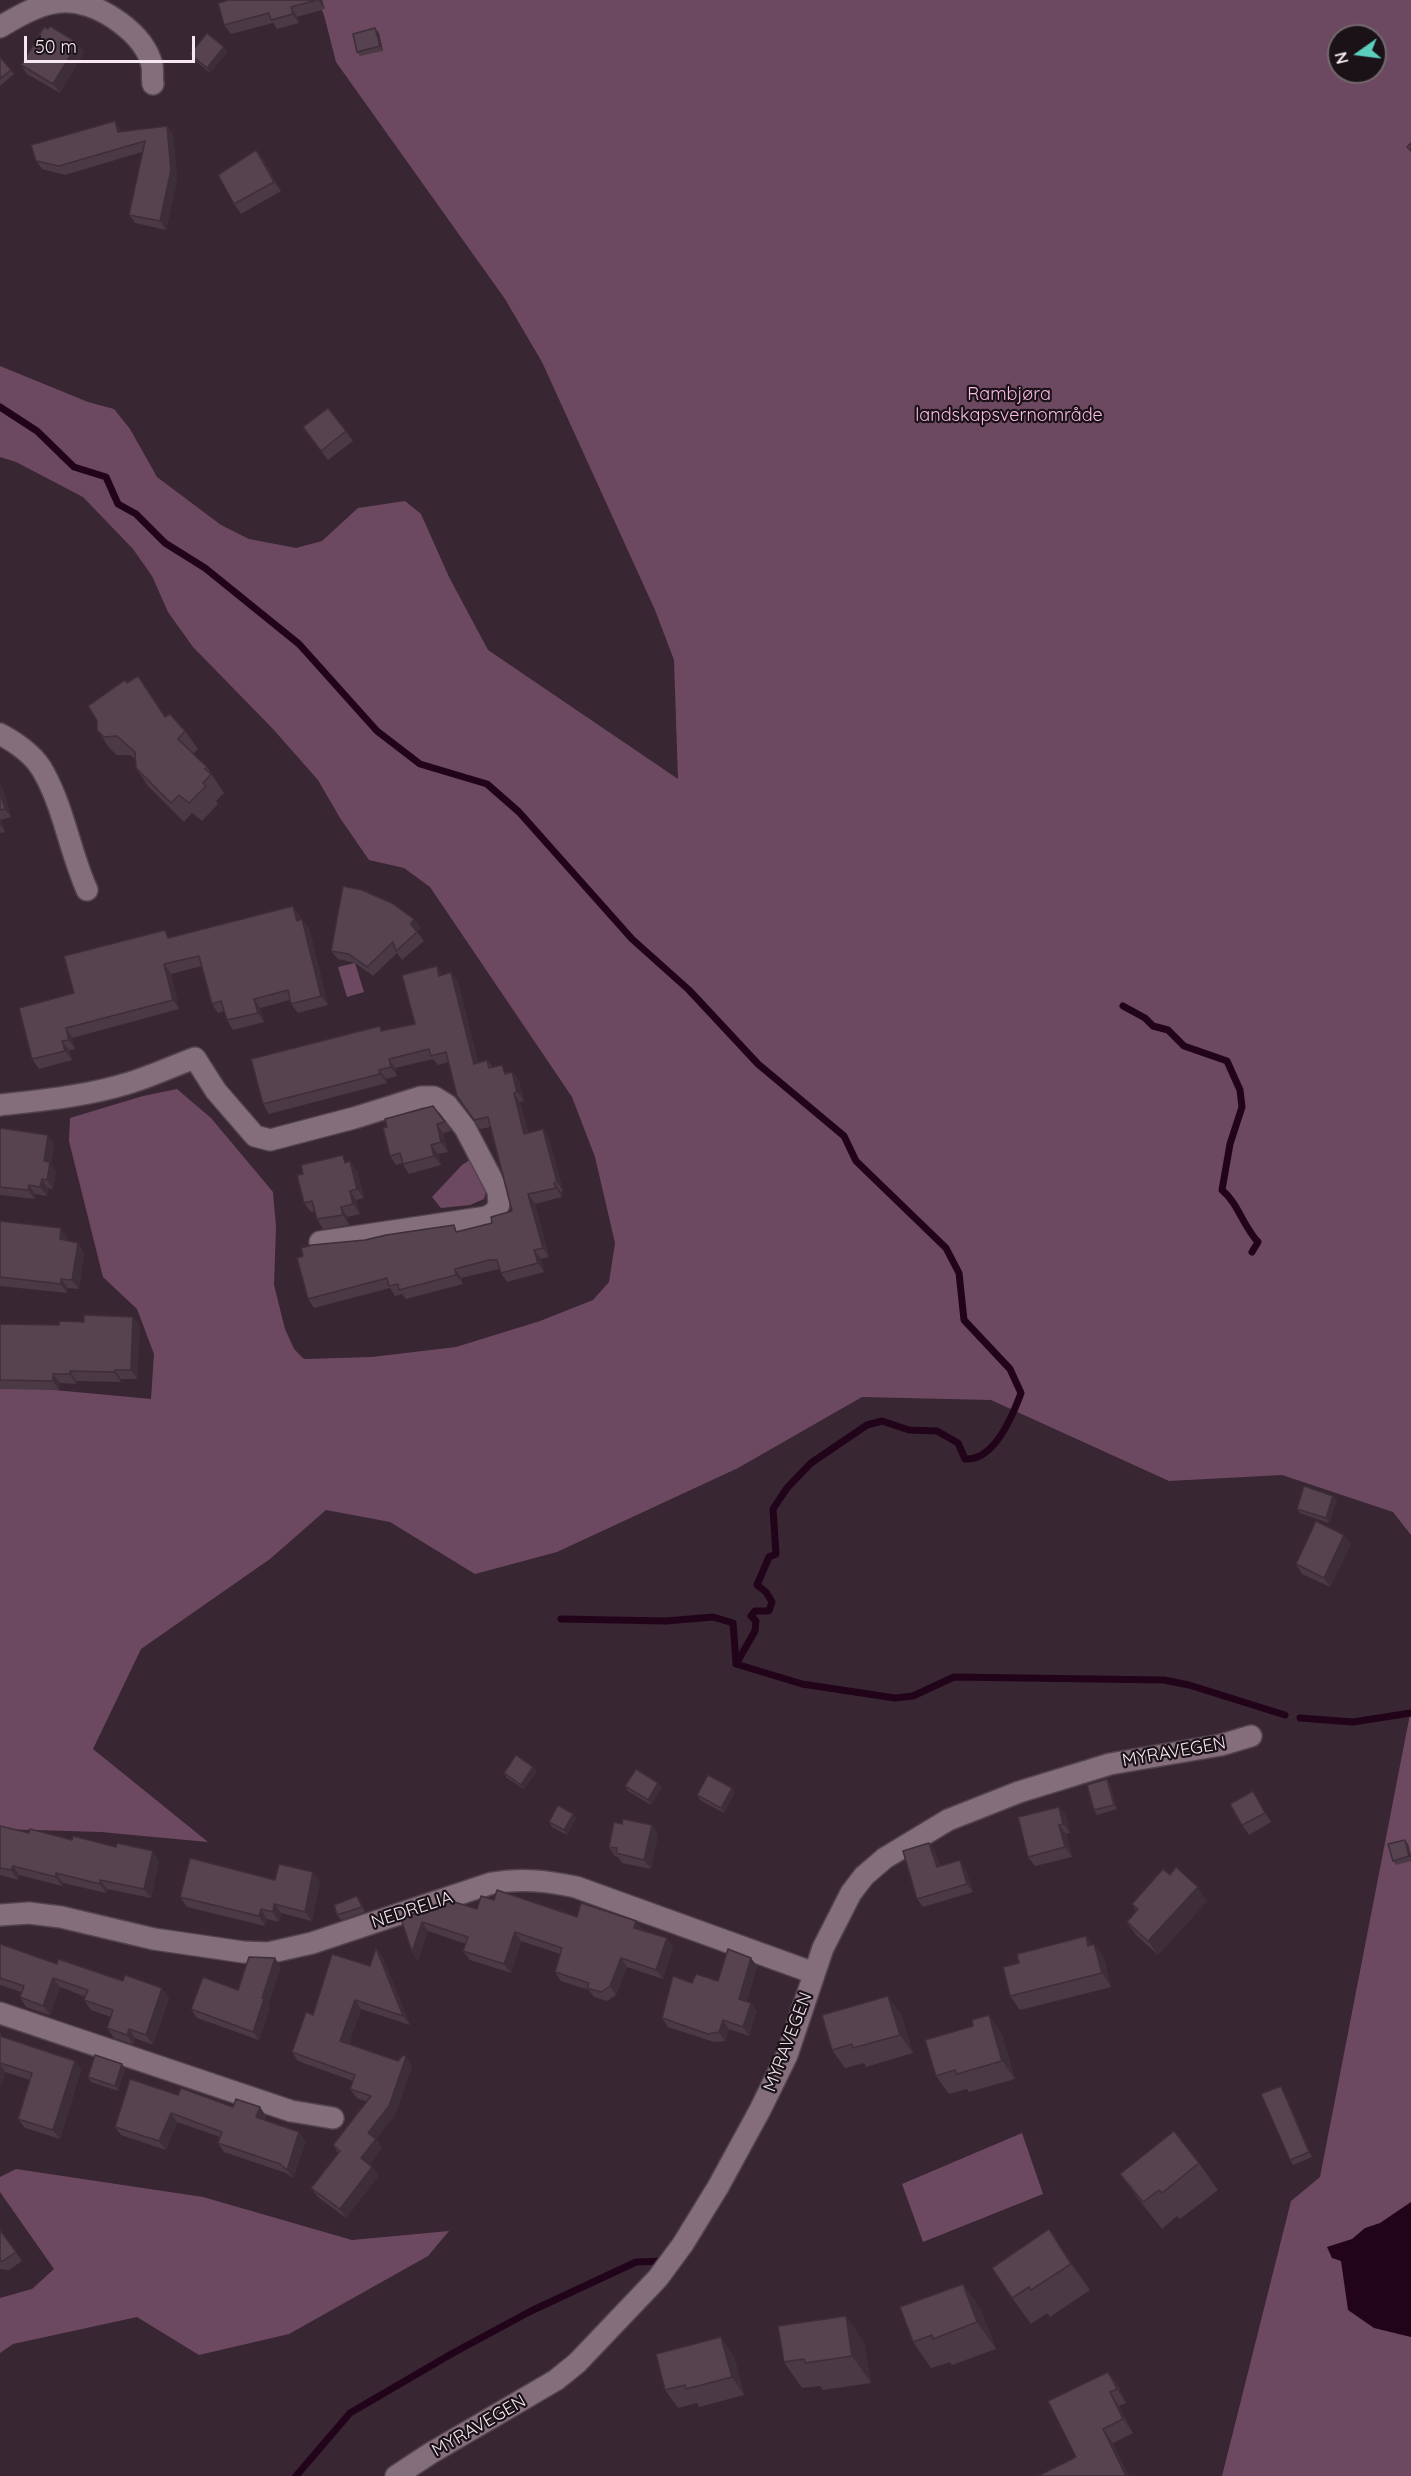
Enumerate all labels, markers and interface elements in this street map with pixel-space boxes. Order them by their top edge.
scale bar [27,24,198,62]
north arrow [1327,24,1387,84]
text: 50 m [35,35,77,58]
text: N [1330,50,1353,66]
park label: Rambjøra landskapsvernområde [915,384,1103,426]
street label: MYRAVEGEN [1120,1732,1228,1772]
street label: NEDRELIA [369,1887,455,1933]
street label: MYRAVEGEN [759,1989,817,2095]
street label: MYRAVEGEN [428,2390,530,2462]

